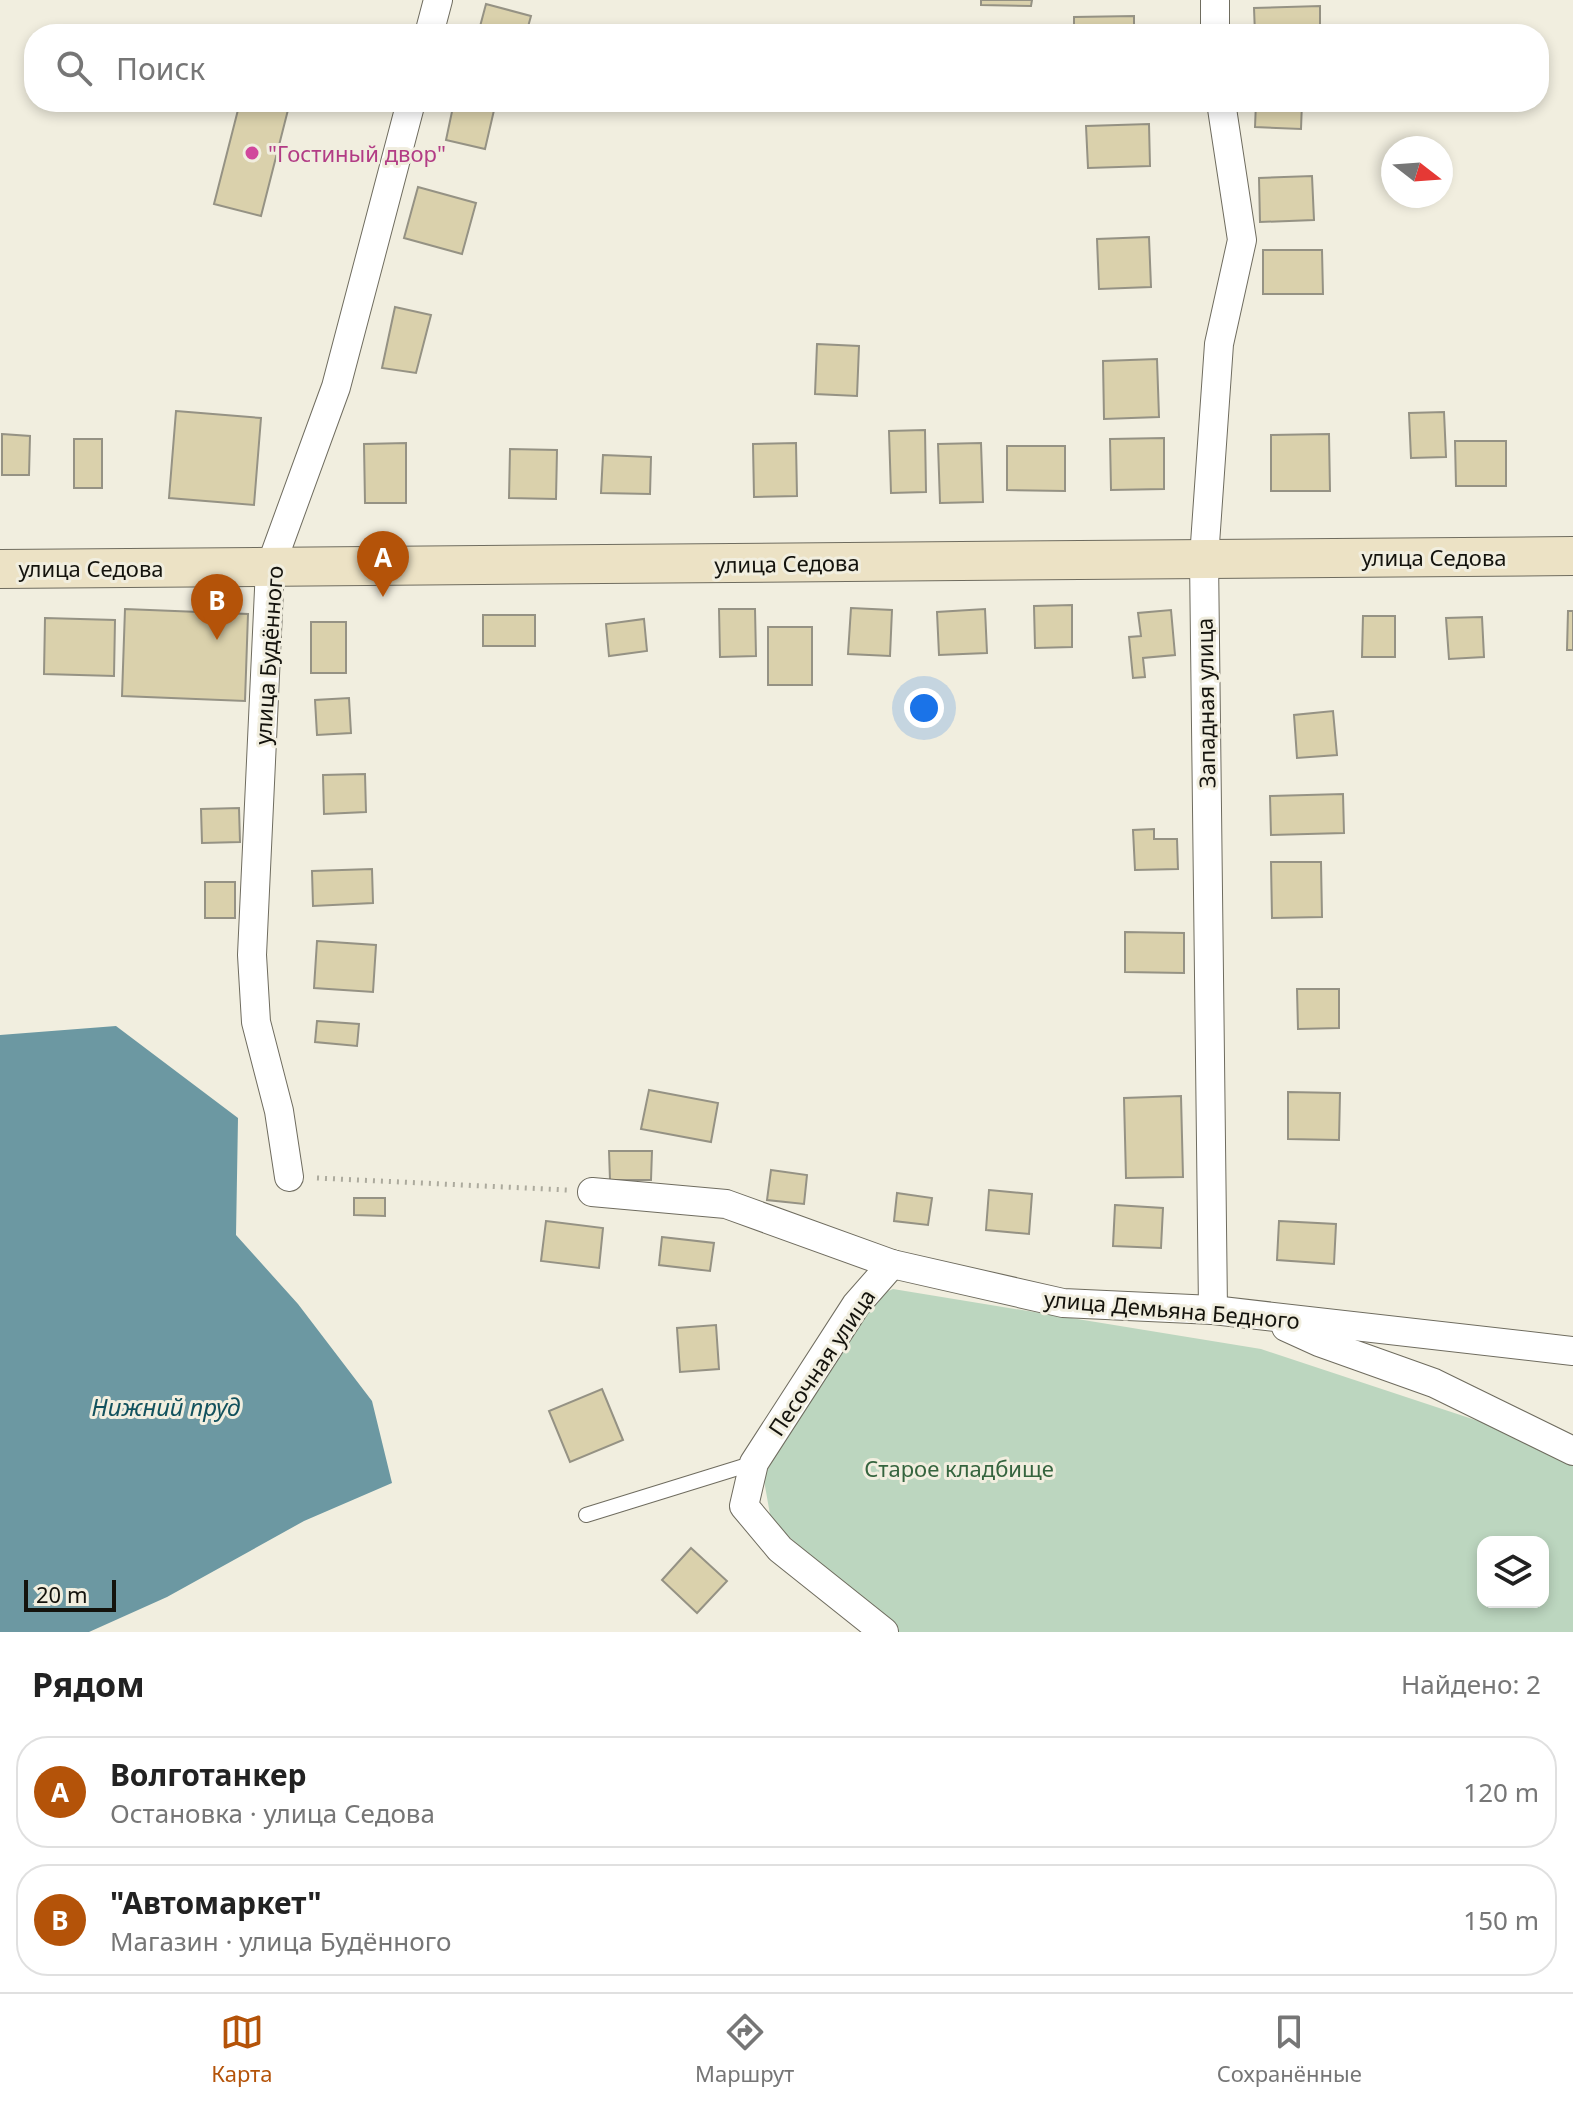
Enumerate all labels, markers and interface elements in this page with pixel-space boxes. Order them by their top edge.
search box [24,24,1549,112]
icon: search [52,46,96,90]
text: Поиск [116,48,205,89]
north arrow [1381,136,1453,208]
place label: "Гостиный двор" [268,138,446,168]
marker: "Гостиный двор" [243,144,261,162]
pin: A [357,531,409,597]
street label: улица Седова [1361,542,1507,572]
street label: улица Седова [714,547,860,579]
street label: улица Седова [18,553,164,583]
street label: улица Будённого [247,564,289,746]
pin: B [191,574,243,640]
street label: Западная улица [1189,618,1221,788]
your location [904,688,944,728]
street label: Песочная улица [761,1283,881,1441]
street label: улица Демьяна Бедного [1043,1283,1301,1335]
water label: Нижний пруд [92,1390,240,1423]
park label: Старое кладбище [864,1453,1054,1483]
map controls [1477,1536,1549,1608]
button: layers [1477,1536,1549,1608]
scale bar [24,1576,116,1612]
text: 20 m [36,1579,87,1609]
text: Рядом [32,1661,145,1707]
text: Найдено: 2 [1401,1666,1541,1702]
text: Волготанкер [110,1754,307,1795]
text: A [51,1774,69,1810]
text: 120 m [1463,1774,1539,1810]
text: Остановка · улица Седова [110,1795,435,1831]
text: "Автомаркет" [110,1882,322,1923]
text: B [51,1902,69,1938]
text: 150 m [1463,1902,1539,1938]
text: Магазин · улица Будённого [110,1923,451,1959]
tab: Карта [211,2010,273,2088]
tab: Маршрут [695,2010,794,2088]
tab: Сохранённые [1217,2010,1362,2088]

